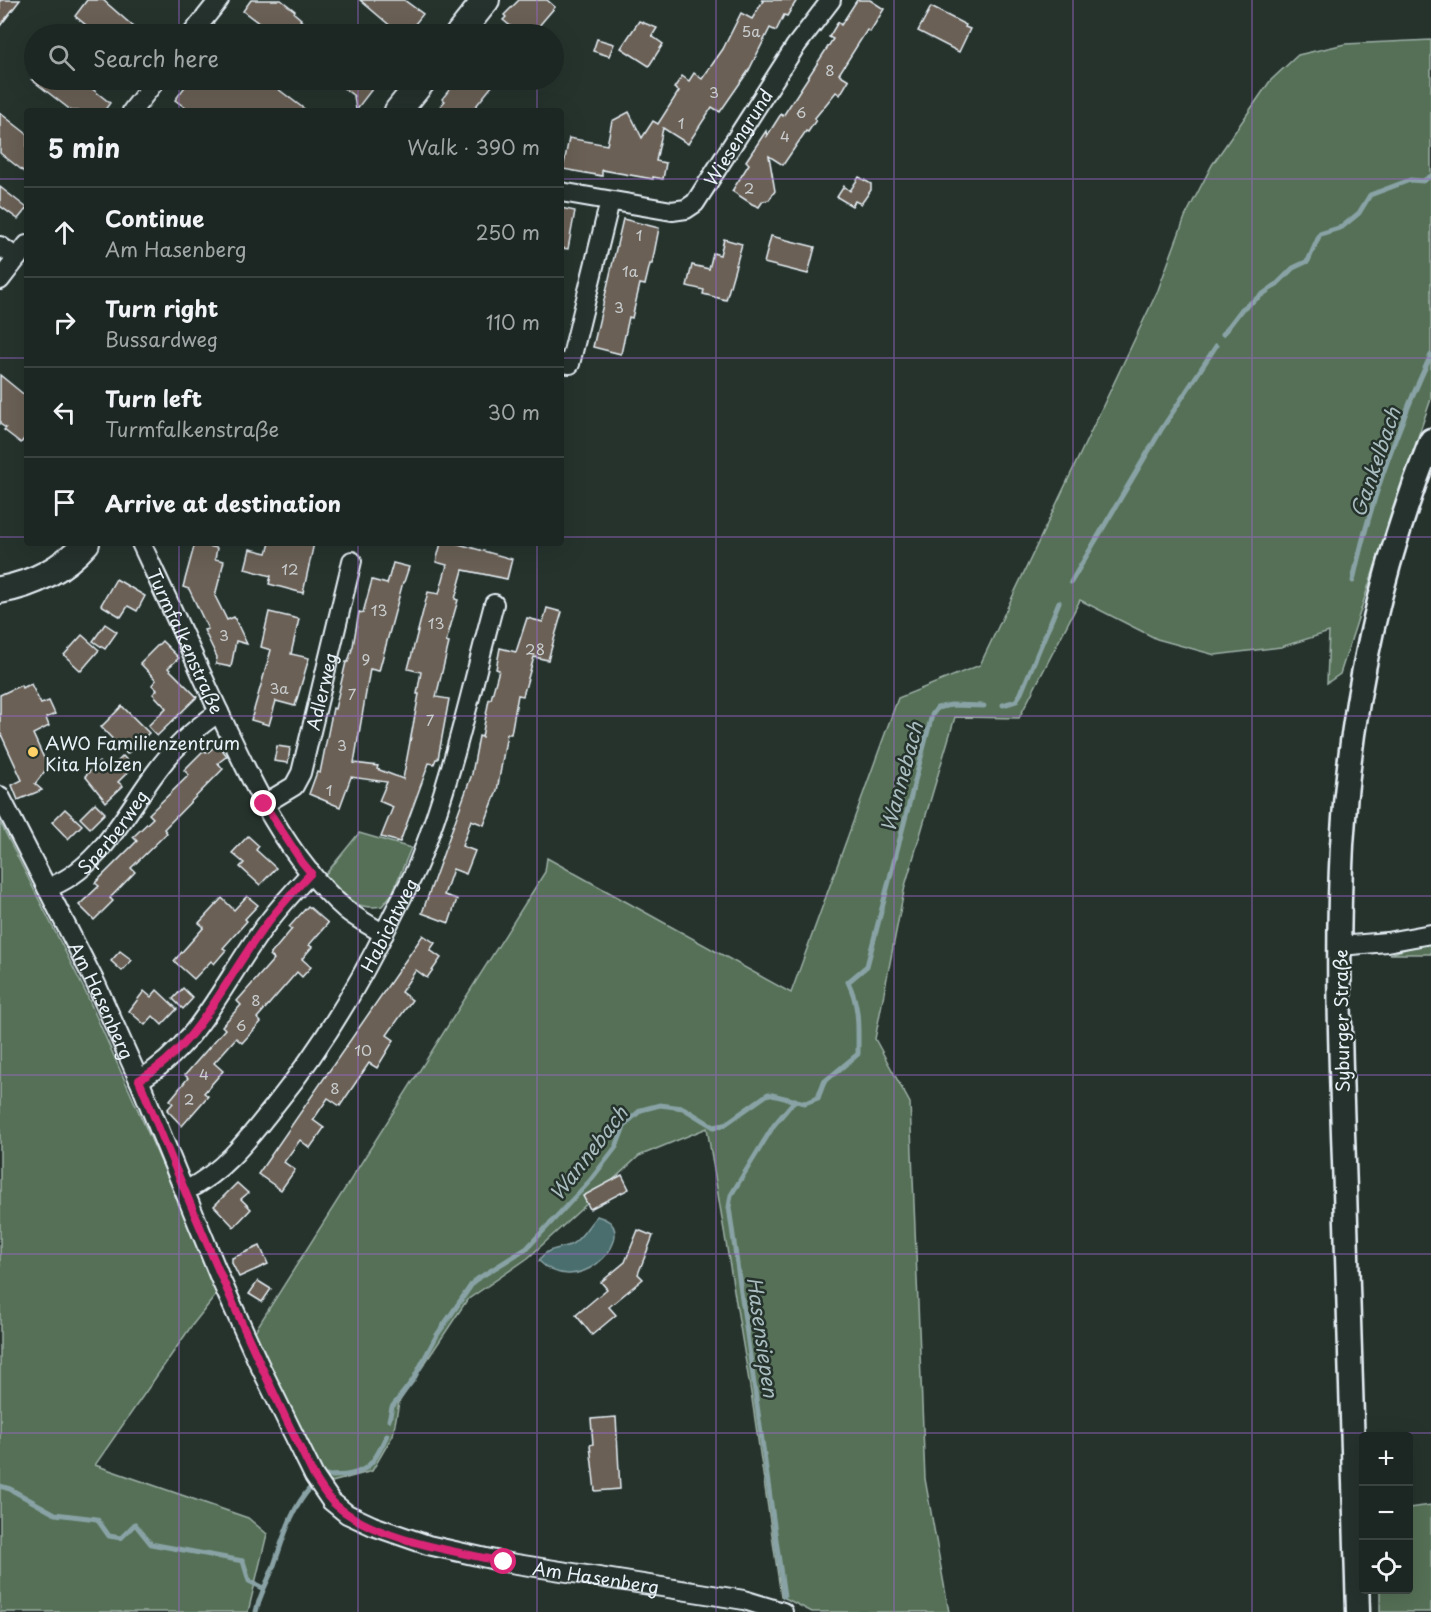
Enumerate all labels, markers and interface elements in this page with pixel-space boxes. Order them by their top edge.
house number: 5a [742,19,761,42]
search box [24,24,564,90]
icon: search [45,41,78,74]
text: Search here [93,41,219,74]
house number: 8 [825,58,835,81]
house number: 3 [709,80,719,103]
street label: Wiesengrund [696,83,778,191]
house number: 6 [796,100,806,123]
house number: 1 [678,111,684,134]
house number: 4 [780,124,790,147]
text: 5 min [48,128,120,167]
text: Walk · 390 m [407,132,540,162]
house number: 2 [744,176,754,199]
text: Continue [105,201,204,234]
icon: ahead [48,216,81,249]
text: 250 m [476,217,540,247]
house number: 1 [636,223,642,246]
text: Am Hasenberg [105,234,247,264]
house number: 1a [622,259,639,282]
text: Turn right [105,291,218,324]
house number: 3 [614,295,624,318]
icon: right [48,306,81,339]
text: 110 m [486,307,540,337]
text: Bussardweg [105,324,218,354]
text: Turn left [105,381,202,414]
icon: left [48,396,81,429]
text: 30 m [487,397,540,427]
water label: Gankelbach [1342,403,1408,521]
text: Turmfalkenstraße [105,414,279,444]
icon: arrive [48,486,81,519]
text: Arrive at destination [105,486,341,519]
house number: 12 [281,557,299,580]
street label: Turmfalkenstraße [141,564,231,718]
house number: 13 [371,598,387,621]
house number: 13 [428,611,444,634]
house number: 3 [219,623,229,646]
house number: 28 [525,637,545,660]
house number: 9 [362,647,370,670]
street label: Adlerweg [298,649,343,733]
house number: 3a [269,676,289,699]
house number: 7 [348,682,357,705]
house number: 7 [426,708,435,731]
water label: Wannebach [872,718,930,835]
place label: AWO Familienzentrum Kita Holzen [45,729,240,777]
house number: 3 [337,733,347,756]
marker: AWO Familienzentrum Kita Holzen [26,745,40,759]
house number: 1 [326,778,332,801]
street label: Sperberweg [71,783,154,880]
route end [250,790,276,816]
street label: Habichtweg [353,873,423,977]
street label: Am Hasenberg [63,936,141,1063]
street label: Syburger Straße [1326,949,1356,1093]
house number: 8 [251,988,261,1011]
house number: 6 [236,1013,246,1036]
house number: 10 [354,1038,372,1061]
house number: 4 [199,1062,209,1085]
house number: 8 [330,1076,340,1099]
house number: 2 [184,1087,194,1110]
water label: Wannebach [541,1099,635,1207]
water label: Hasensiepen [740,1275,786,1400]
map controls [1359,1432,1413,1594]
button: + [1359,1432,1413,1486]
button: − [1359,1486,1413,1540]
button: locate [1359,1540,1413,1594]
route start [490,1548,516,1574]
street label: Am Hasenberg [531,1553,661,1600]

